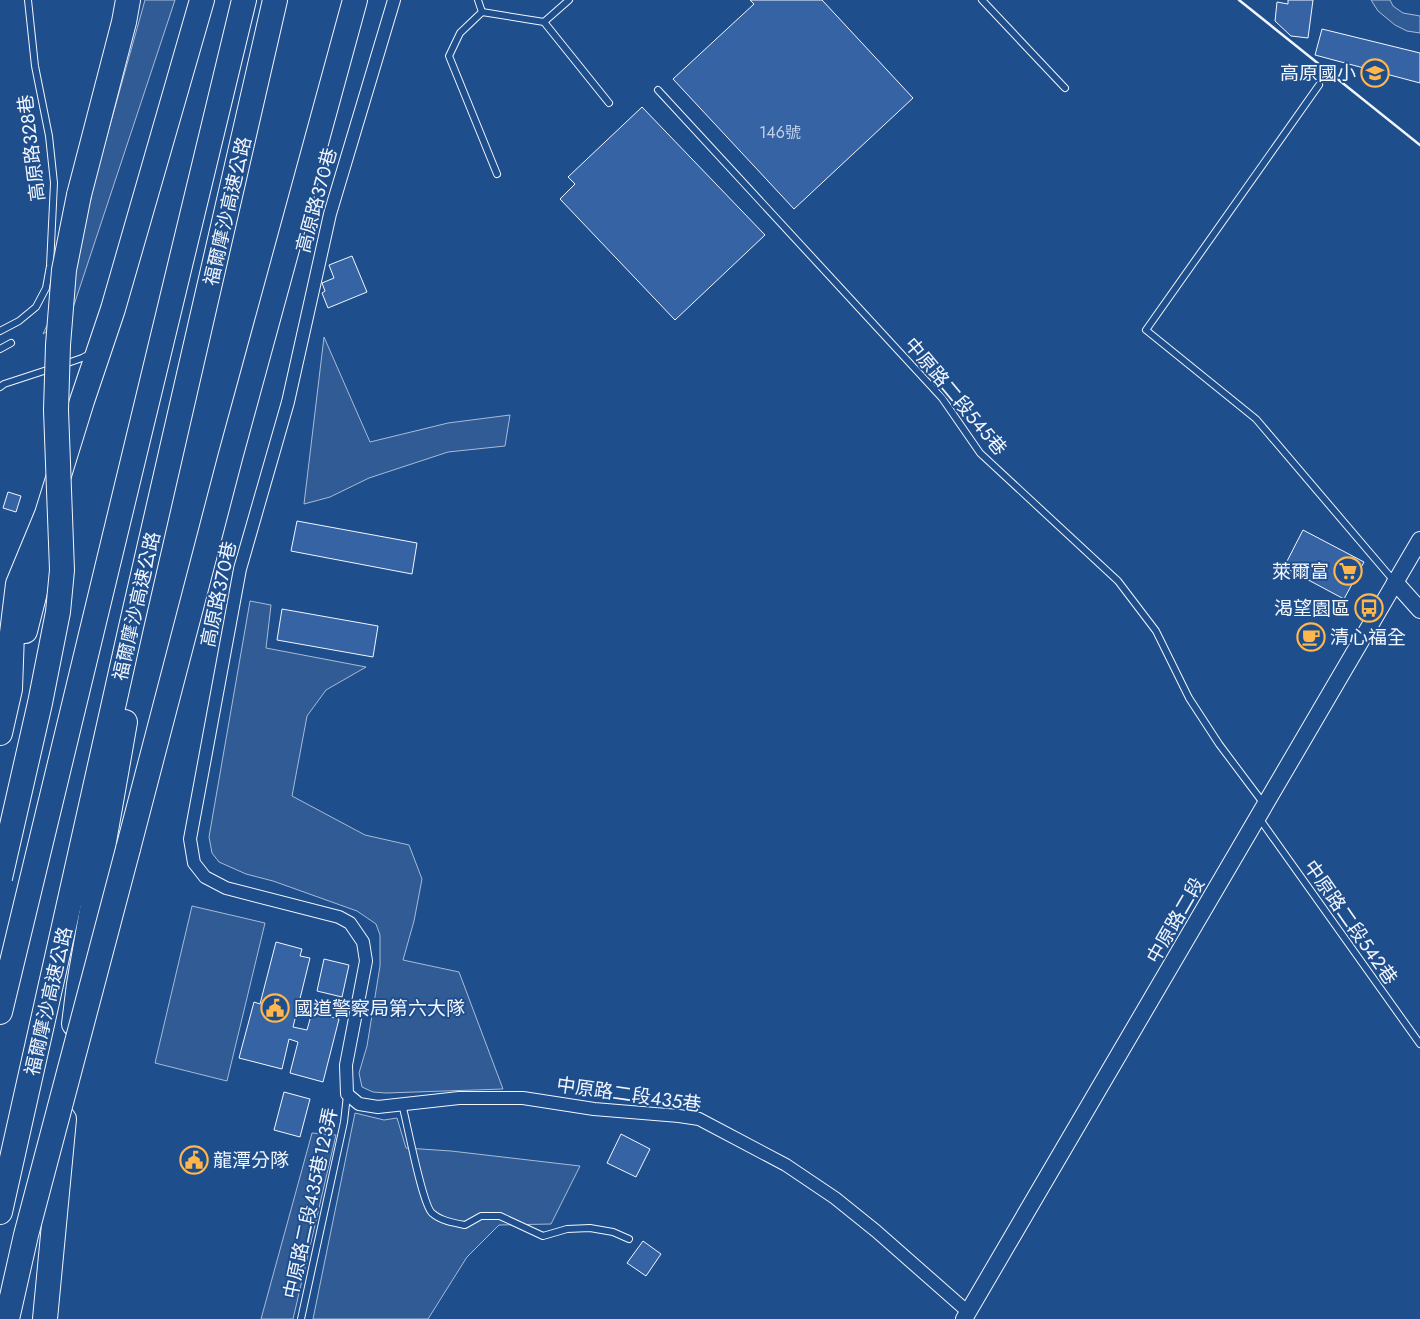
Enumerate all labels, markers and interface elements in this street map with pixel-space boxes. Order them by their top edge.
school or university icon: 高原國小 [1360,58,1390,88]
place label: 高原國小 [1280,60,1356,87]
street label: 高原路328巷 [12,93,51,203]
house number: 146號 [759,121,801,144]
street label: 福爾摩沙高速公路 [197,134,258,288]
street label: 高原路370巷 [290,145,343,256]
street label: 中原路二段545巷 [898,332,1013,461]
street label: 福爾摩沙高速公路 [106,529,167,683]
street label: 高原路370巷 [194,539,243,649]
supermarket icon: 萊爾富 [1333,556,1363,586]
place label: 萊爾富 [1272,558,1329,585]
bus stop icon: 渴望園區 [1354,593,1384,623]
place label: 渴望園區 [1274,595,1350,622]
cafe icon: 清心福全 [1296,622,1326,652]
place label: 清心福全 [1330,624,1406,651]
street label: 中原路二段542巷 [1297,854,1404,990]
street label: 中原路二段 [1140,872,1211,968]
street label: 福爾摩沙高速公路 [18,924,79,1078]
public building icon: 國道警察局第六大隊 [260,993,290,1023]
place label: 國道警察局第六大隊 [294,995,465,1022]
street label: 中原路二段435巷 [555,1071,703,1118]
street label: 中原路二段435巷123弄 [277,1105,344,1301]
public building icon: 龍潭分隊 [179,1145,209,1175]
place label: 龍潭分隊 [213,1147,289,1174]

